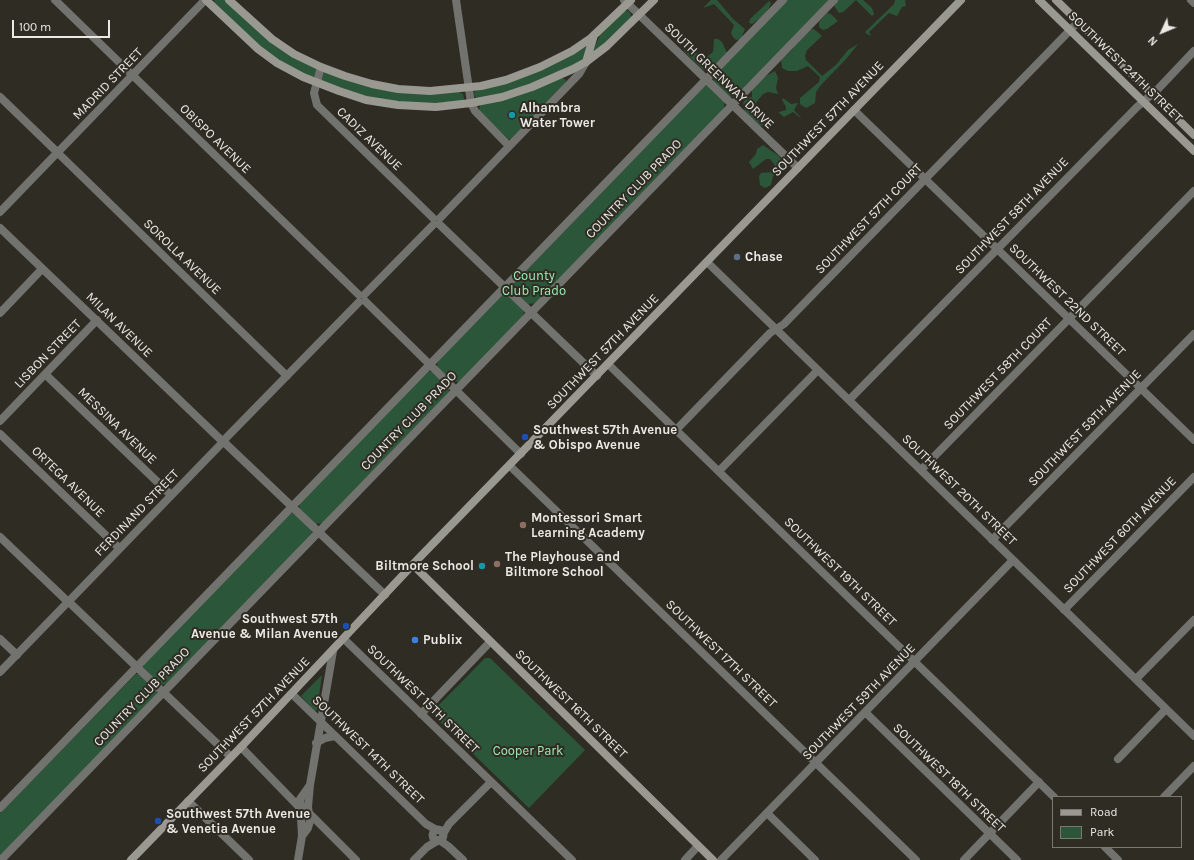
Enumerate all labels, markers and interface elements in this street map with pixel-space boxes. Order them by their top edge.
street label: SOUTHWEST 24TH STREET [1065,8,1185,126]
scale bar [14,12,112,38]
north arrow [1142,12,1182,52]
text: 100 m [19,20,51,34]
street label: SOUTH GREENWAY DRIVE [661,20,777,132]
text: N [1146,33,1160,48]
street label: MADRID STREET [70,45,146,123]
street label: SOUTHWEST 57TH AVENUE [769,58,887,180]
place label: Alhambra Water Tower [520,100,595,131]
street label: OBISPO AVENUE [176,101,254,177]
street label: CADIZ AVENUE [333,104,405,174]
marker: Alhambra Water Tower [507,110,517,120]
street label: COUNTRY CLUB PRADO [583,136,685,242]
street label: SOUTHWEST 58TH AVENUE [952,154,1072,278]
street label: SOUTHWEST 57TH COURT [812,161,926,277]
street label: SOROLLA AVENUE [140,216,224,298]
street label: SOUTHWEST 22ND STREET [1006,240,1128,360]
place label: Chase [745,249,783,265]
marker: Chase [732,252,742,262]
park label: County Club Prado [502,268,566,299]
street label: MILAN AVENUE [82,289,156,361]
street label: SOUTHWEST 57TH AVENUE [544,291,662,413]
street label: SOUTHWEST 58TH COURT [941,315,1055,433]
street label: LISBON STREET [11,316,85,392]
street label: SOUTHWEST 59TH AVENUE [1025,367,1145,489]
street label: COUNTRY CLUB PRADO [358,368,460,474]
street label: MESSINA AVENUE [74,384,160,468]
place label: Southwest 57th Avenue & Obispo Avenue [533,422,677,453]
street label: SOUTHWEST 20TH STREET [898,431,1020,549]
marker: Southwest 57th Avenue & Obispo Avenue [520,432,530,442]
street label: ORTEGA AVENUE [28,443,108,521]
street label: FERDINAND STREET [92,466,182,560]
street label: SOUTHWEST 60TH AVENUE [1060,473,1180,597]
place label: Montessori Smart Learning Academy [531,510,645,541]
street label: SOUTHWEST 19TH STREET [781,514,899,630]
marker: Montessori Smart Learning Academy [518,520,528,530]
place label: The Playhouse and Biltmore School [505,549,620,580]
place label: Biltmore School [375,558,474,574]
marker: The Playhouse and Biltmore School [492,559,502,569]
marker: Biltmore School [477,561,487,571]
street label: SOUTHWEST 17TH STREET [662,597,780,711]
place label: Southwest 57th Avenue & Milan Avenue [191,611,338,642]
marker: Southwest 57th Avenue & Milan Avenue [341,621,351,631]
place label: Publix [423,632,462,648]
marker: Publix [410,635,420,645]
street label: SOUTHWEST 15TH STREET [364,641,482,757]
street label: SOUTHWEST 59TH AVENUE [799,641,919,763]
street label: COUNTRY CLUB PRADO [91,644,193,750]
street label: SOUTHWEST 16TH STREET [512,646,630,762]
street label: SOUTHWEST 57TH AVENUE [195,654,313,776]
street label: SOUTHWEST 14TH STREET [309,692,427,808]
street label: SOUTHWEST 18TH STREET [890,720,1008,836]
park label: Cooper Park [493,743,563,759]
legend [1052,796,1182,848]
text: Road [1090,805,1118,819]
place label: Southwest 57th Avenue & Venetia Avenue [166,806,310,837]
marker: Southwest 57th Avenue & Venetia Avenue [153,816,163,826]
text: Park [1090,825,1114,839]

